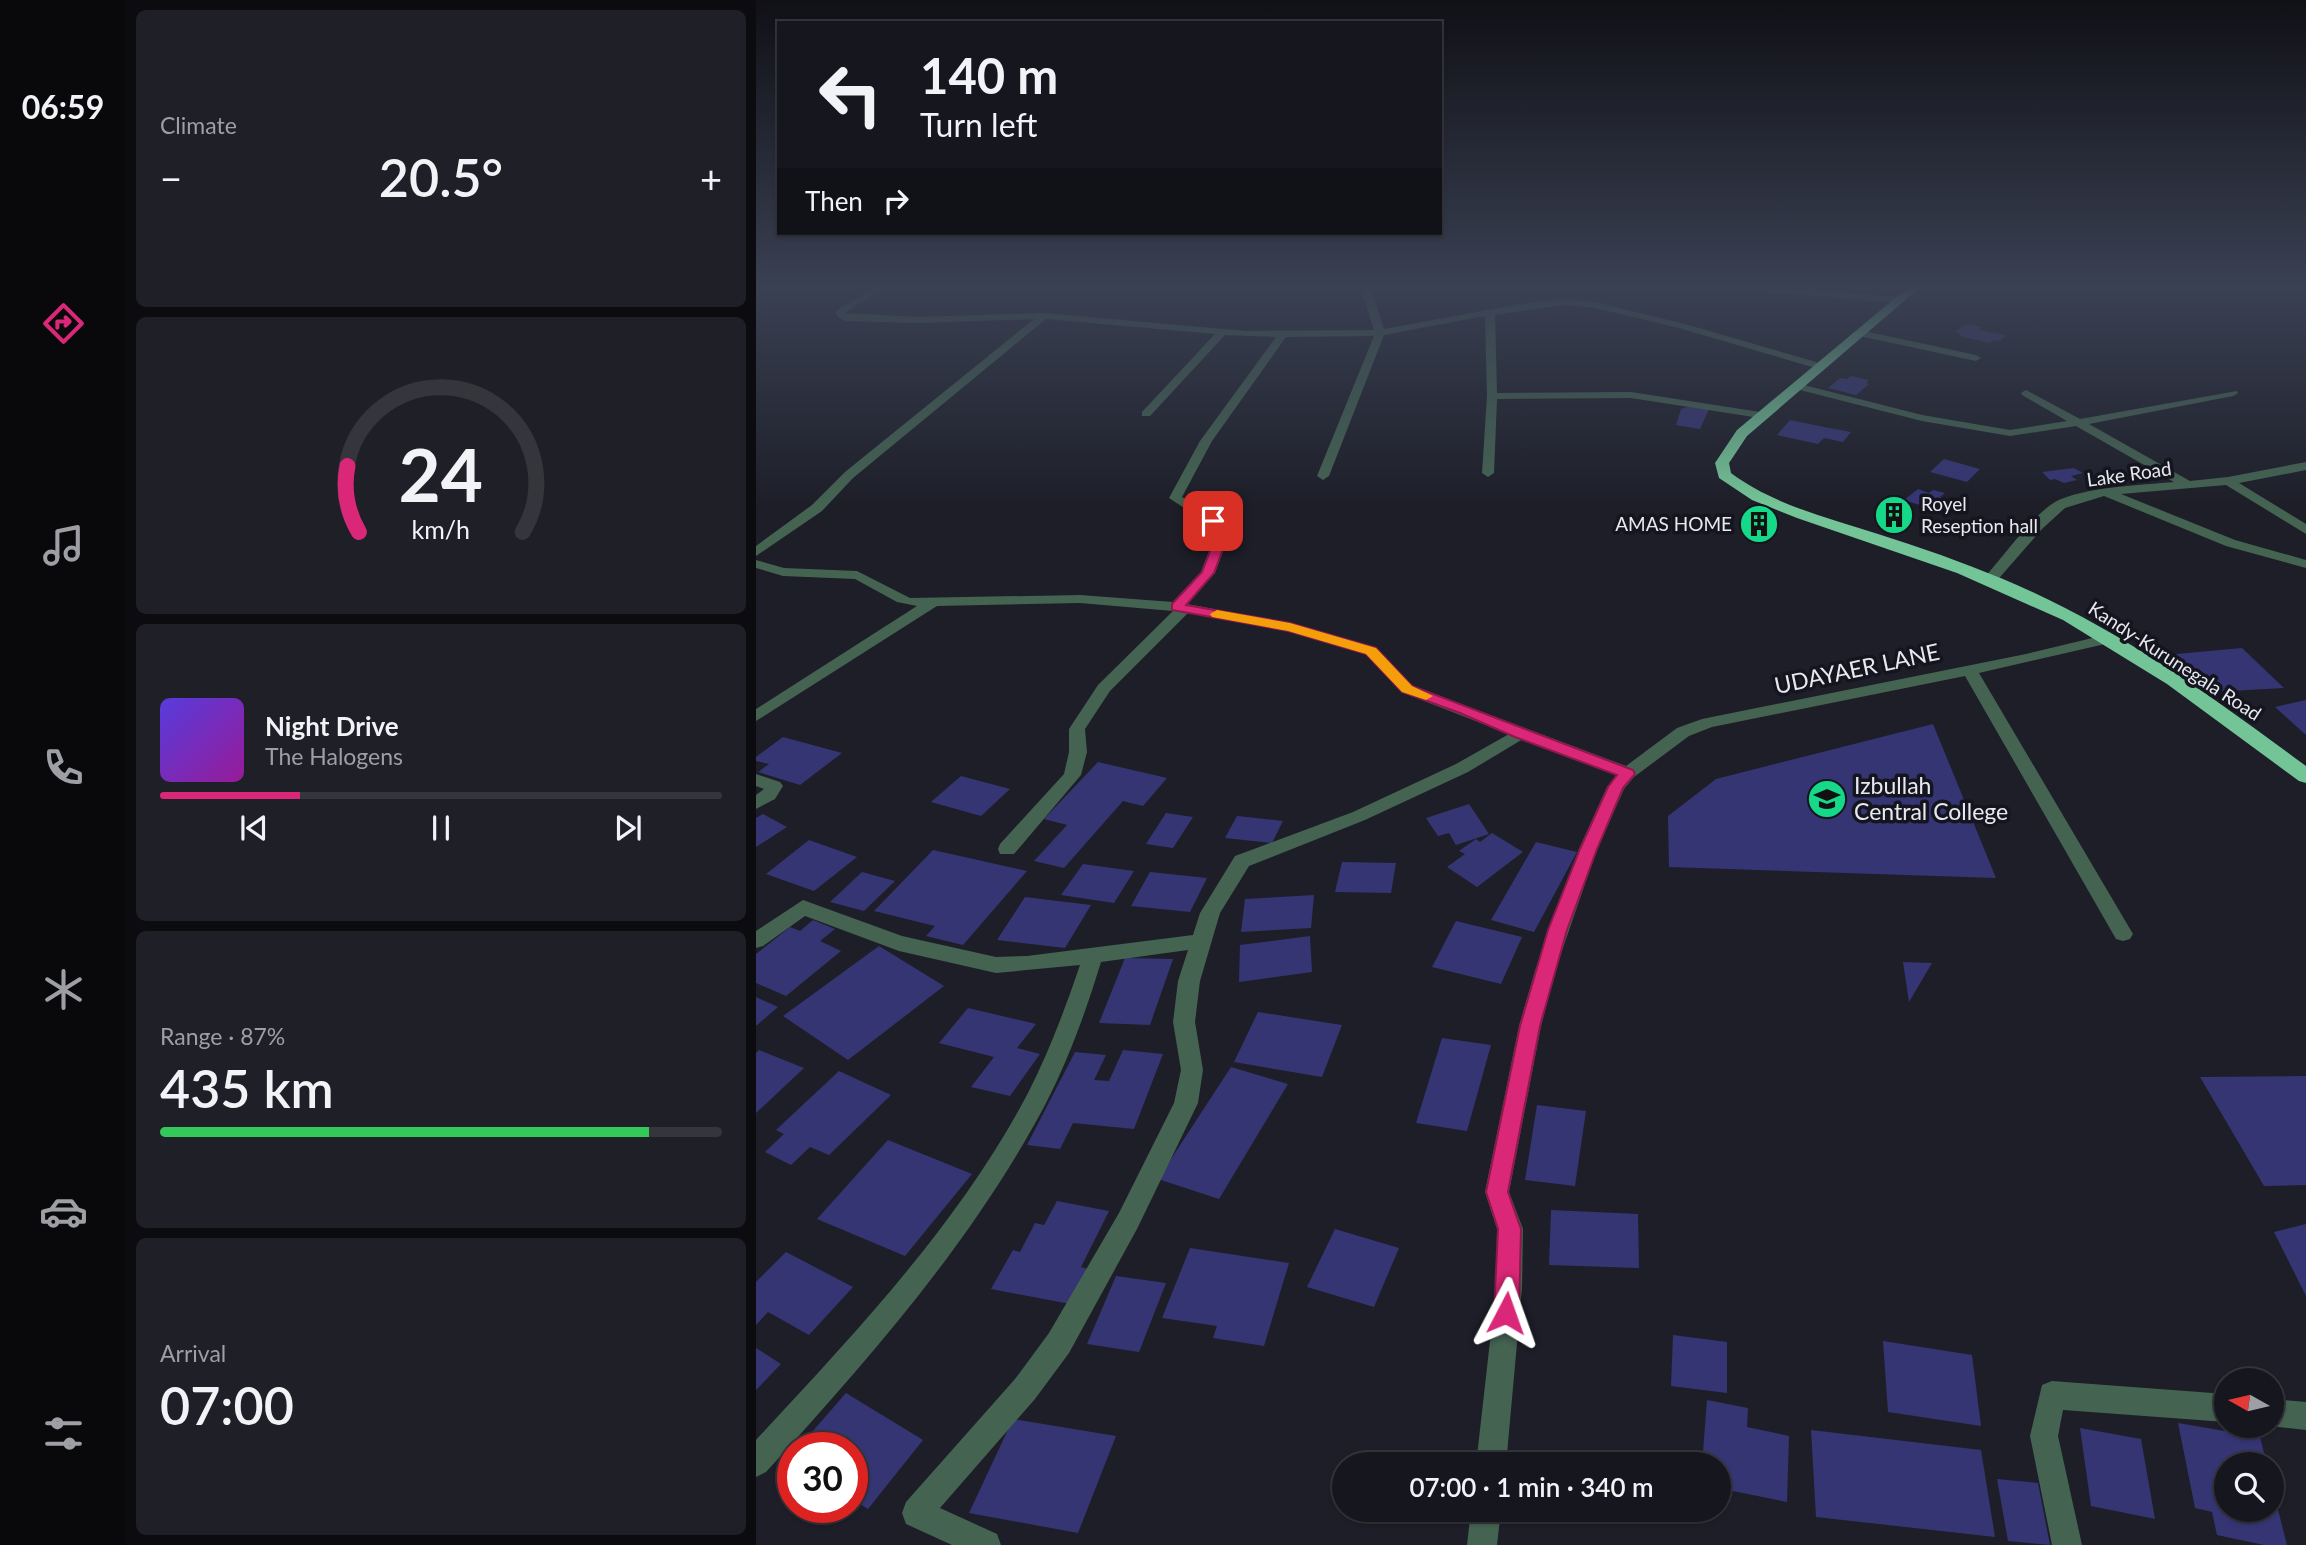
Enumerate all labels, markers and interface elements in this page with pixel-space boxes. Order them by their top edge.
text: 140 m [920,46,1058,104]
icon: left [805,49,896,140]
text: 06:59 [22,87,104,126]
text: Turn left [920,105,1037,144]
text: Climate [160,111,237,139]
text: 20.5° [379,146,503,208]
text: − [160,155,182,201]
text: + [700,155,722,201]
icon: right [877,182,915,220]
text: Then [805,185,863,217]
icon: directions [39,299,88,348]
text: 24 [399,430,483,518]
street label: Lake Road [2085,456,2173,491]
pin [1183,491,1243,551]
place label: Royel Reseption hall [1921,492,2038,537]
building icon: Royel Reseption hall [1873,494,1915,536]
icon: arrive [1194,502,1232,540]
building icon: AMAS HOME [1738,503,1780,545]
place label: AMAS HOME [1615,512,1732,535]
text: km/h [412,513,470,543]
icon: music [39,521,88,570]
street label: Kandy-Kurunegala Road [2085,596,2266,725]
street label: UDAYAER LANE [1772,637,1942,699]
text: Night Drive [265,710,399,742]
text: The Halogens [265,742,403,770]
icon: phone [39,743,88,792]
place label: Izbullah Central College [1854,771,2008,825]
school or university icon: Izbullah Central College [1806,778,1848,820]
icon: previous [235,809,273,847]
icon: pause [422,809,460,847]
icon: next [609,809,647,847]
icon: climate [39,965,88,1014]
text: Range · 87% [160,1022,285,1050]
text: 435 km [160,1057,334,1119]
icon: car [39,1187,88,1236]
position arrow [1469,1276,1543,1350]
text: Arrival [160,1339,226,1367]
north arrow [2214,1368,2284,1438]
map controls [2214,1368,2284,1522]
text: 07:00 [160,1374,294,1436]
icon: filters [39,1409,88,1458]
speed limit sign: 30 [777,1432,868,1523]
button: search [2214,1452,2284,1522]
text: 07:00 · 1 min · 340 m [1409,1471,1654,1503]

